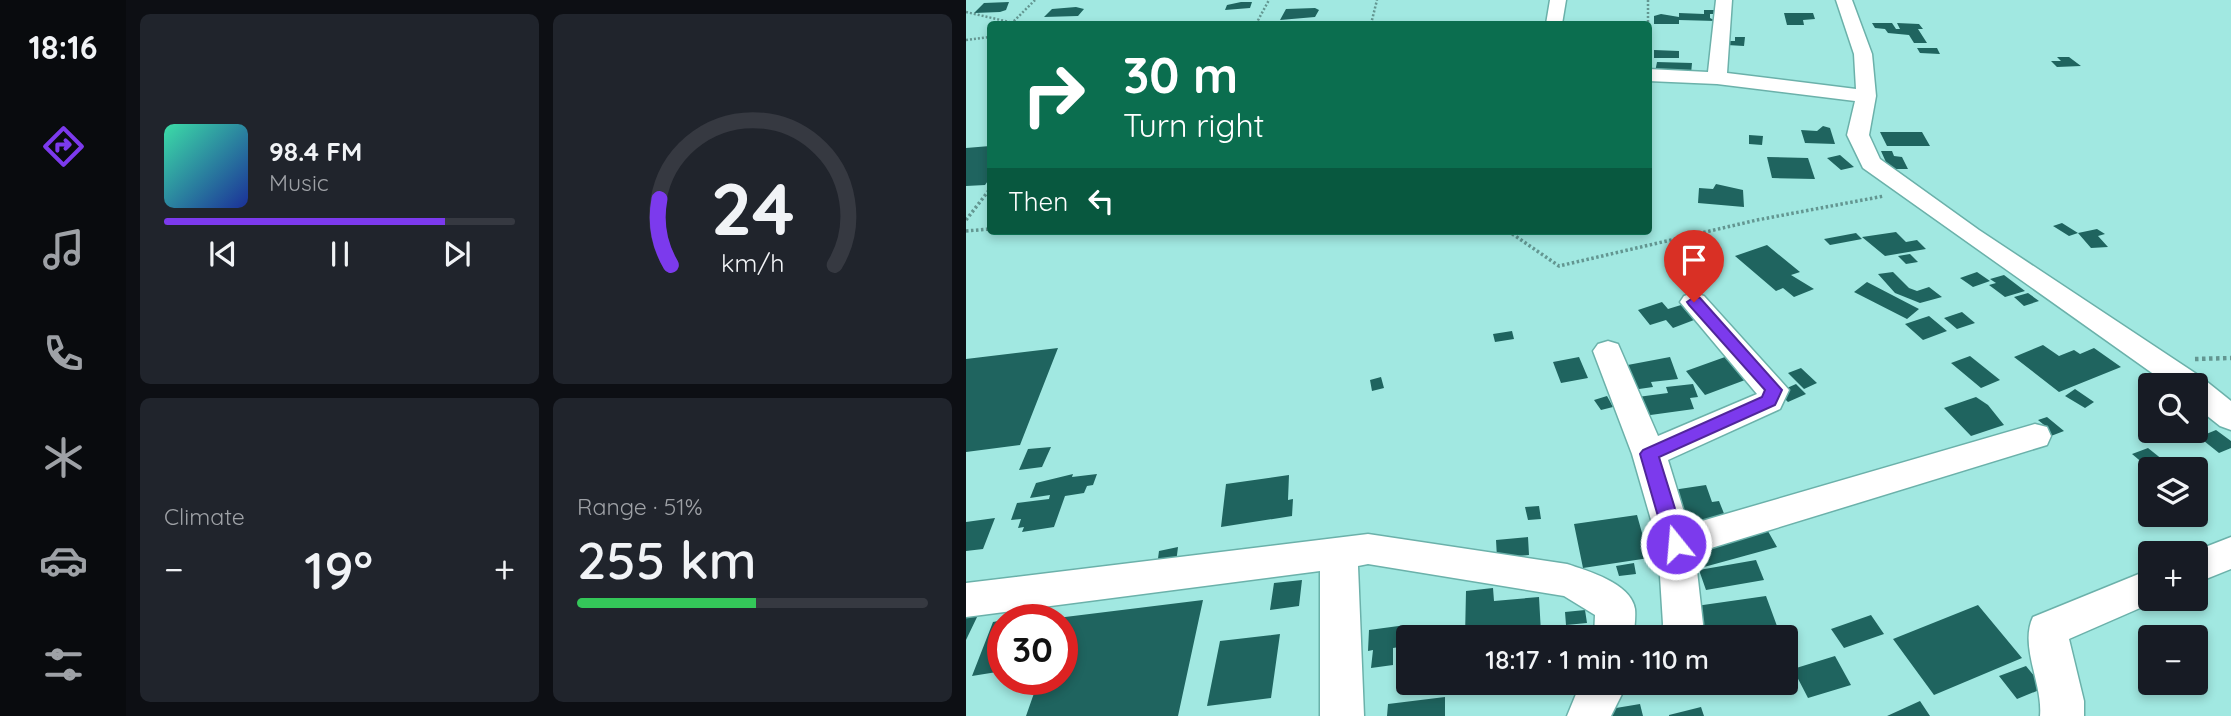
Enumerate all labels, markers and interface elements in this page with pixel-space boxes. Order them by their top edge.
text: 18:16 [29,27,97,67]
text: 30 m [1123,44,1238,105]
icon: right [1008,49,1099,140]
text: Turn right [1123,105,1264,145]
icon: directions [39,122,88,171]
text: 98.4 FM [269,135,362,168]
text: 24 [710,162,795,253]
text: Music [269,168,329,197]
icon: left [1082,182,1120,220]
text: Then [1008,185,1068,218]
icon: music [39,225,88,274]
pin [1664,230,1724,302]
icon: previous [204,235,242,273]
icon: pause [321,235,359,273]
icon: next [438,235,476,273]
icon: arrive [1675,241,1713,279]
text: km/h [721,247,784,278]
icon: phone [39,329,88,378]
map controls [2138,373,2208,695]
button: search [2138,373,2208,443]
icon: climate [39,433,88,482]
button: layers [2138,457,2208,527]
text: Range · 51% [577,492,703,521]
text: Climate [164,502,245,531]
position arrow [1639,507,1713,581]
text: 255 km [577,527,756,592]
icon: car [39,536,88,585]
text: 19° [304,537,373,602]
button: + [2138,541,2208,611]
text: − [164,545,184,593]
text: + [494,545,515,593]
speed limit sign: 30 [987,604,1078,695]
button: − [2138,625,2208,695]
icon: filters [39,640,88,689]
text: 18:17 · 1 min · 110 m [1485,643,1709,676]

